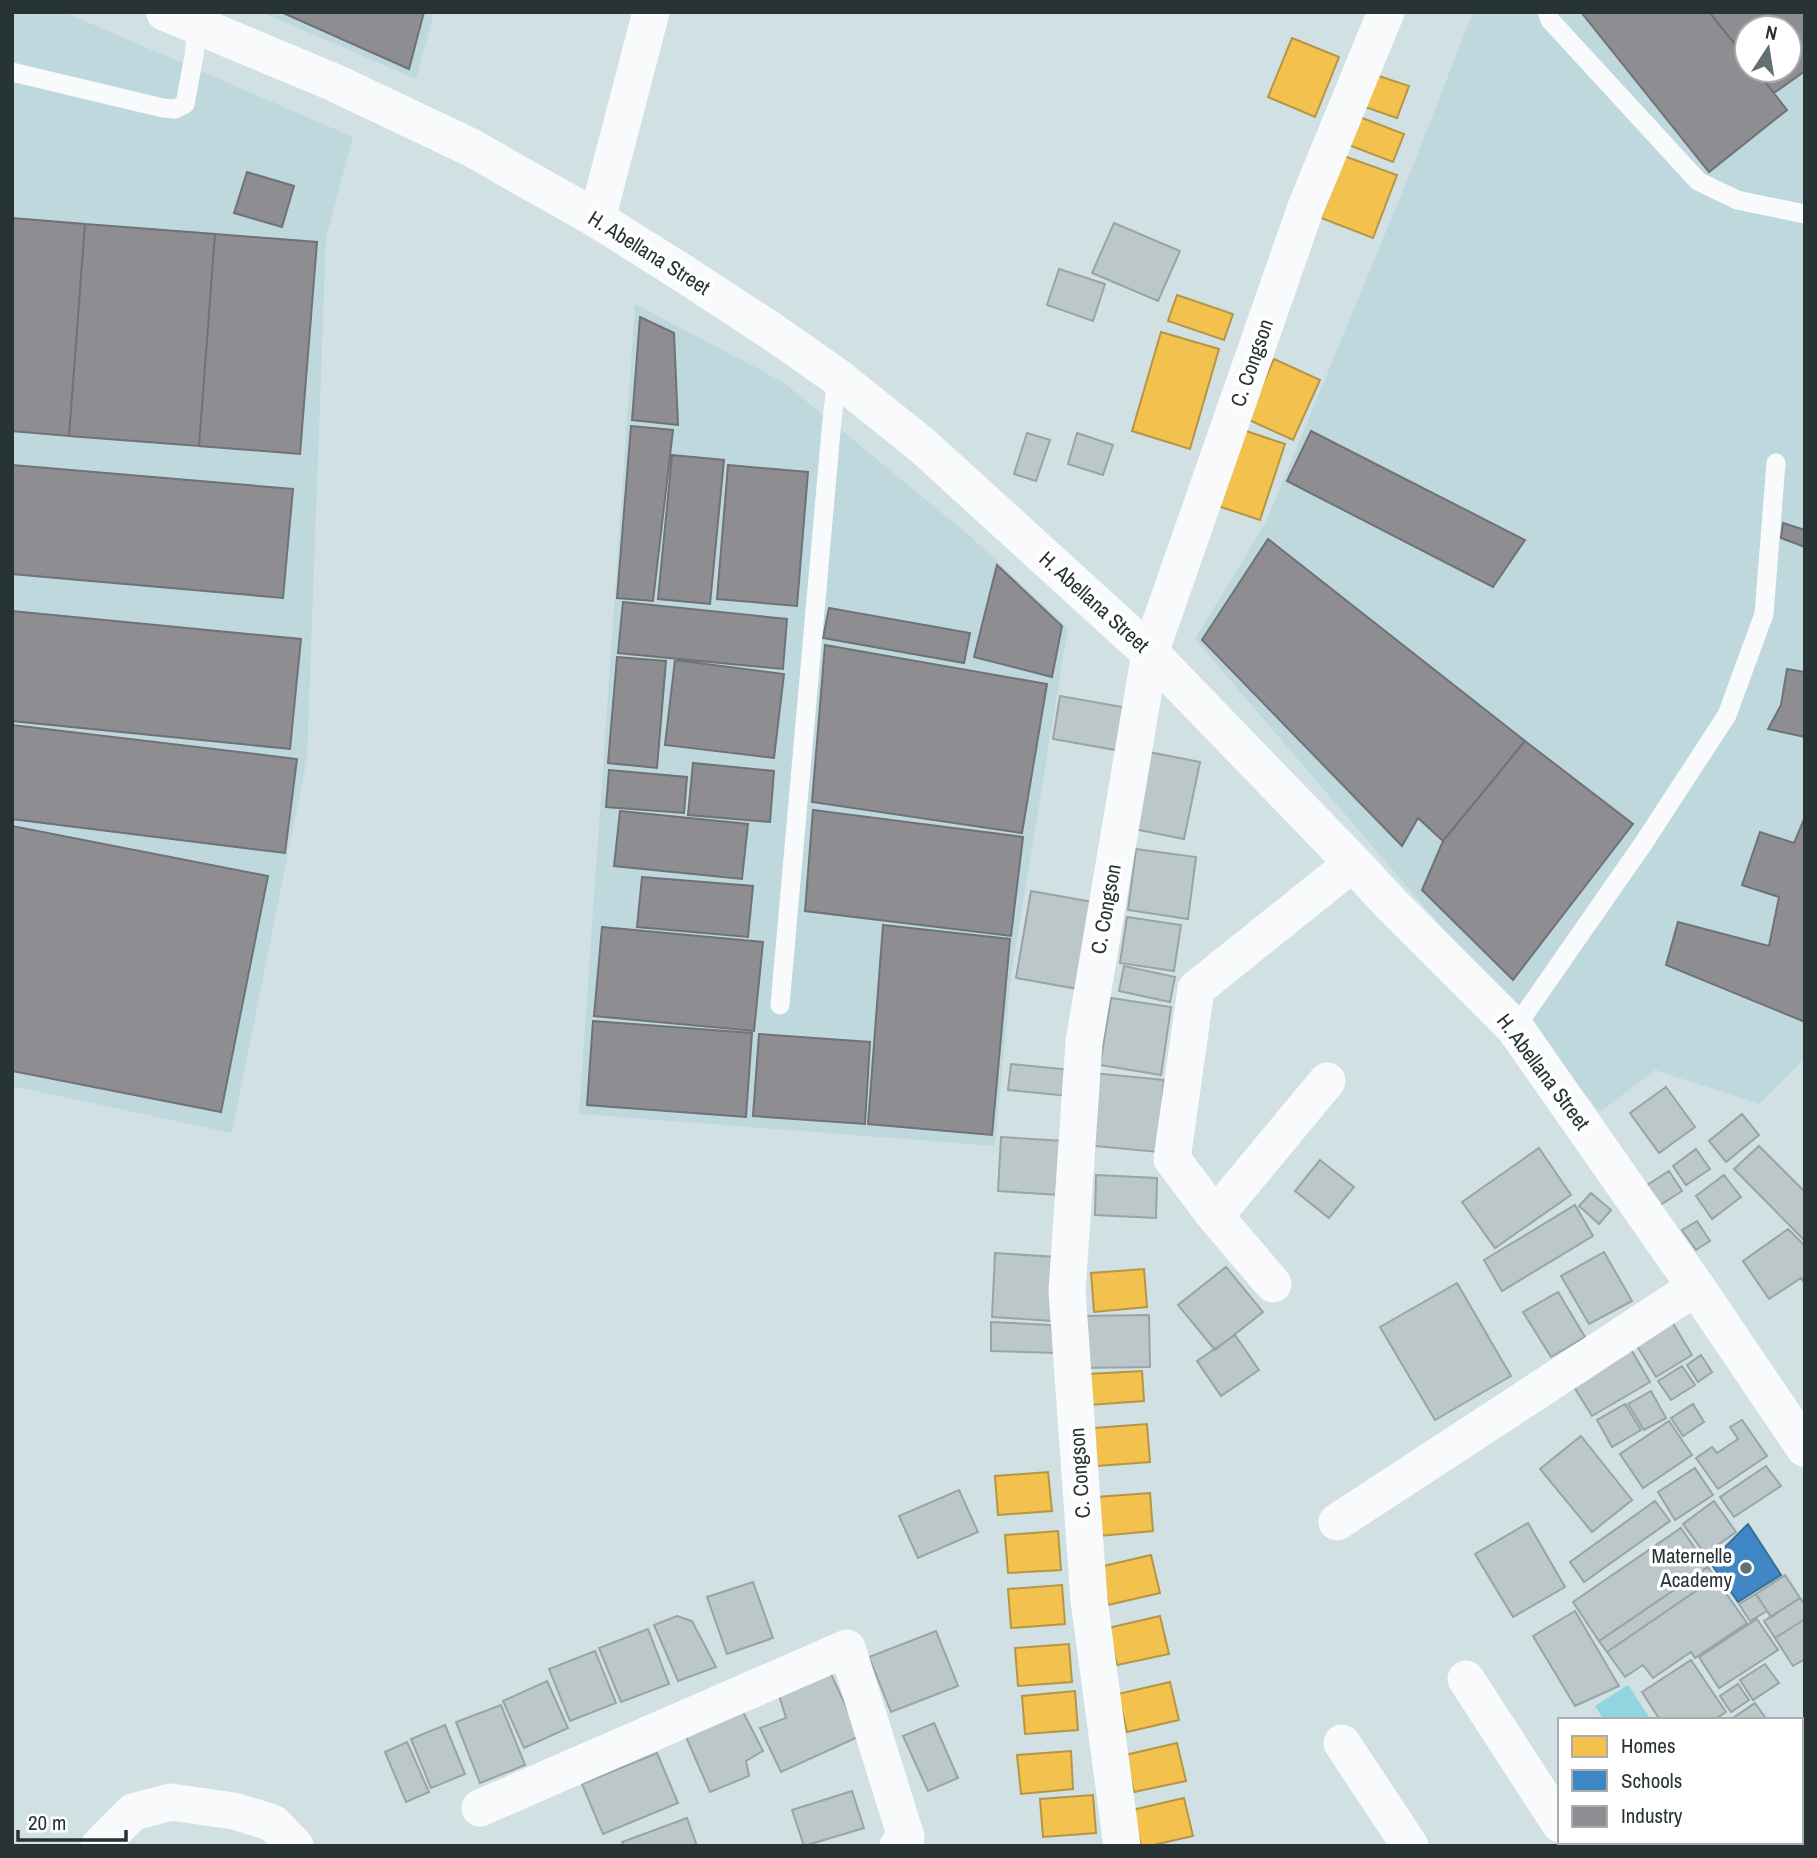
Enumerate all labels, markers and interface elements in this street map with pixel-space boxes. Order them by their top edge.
north arrow [1733,14,1803,84]
text: N [1763,18,1780,46]
street label: H. Abellana Street [583,203,716,302]
street label: C. Congson [1223,315,1280,411]
street label: H. Abellana Street [1033,544,1156,659]
street label: C. Congson [1083,862,1128,956]
street label: H. Abellana Street [1490,1008,1597,1136]
street label: C. Congson [1062,1427,1097,1519]
place label: Maternelle Academy [1652,1541,1732,1594]
marker: Maternelle Academy [1738,1560,1754,1576]
legend [1558,1718,1803,1844]
text: Homes [1621,1731,1676,1760]
text: Schools [1621,1766,1682,1795]
scale bar [18,1798,126,1842]
text: Industry [1621,1801,1683,1830]
text: 20 m [28,1808,66,1837]

